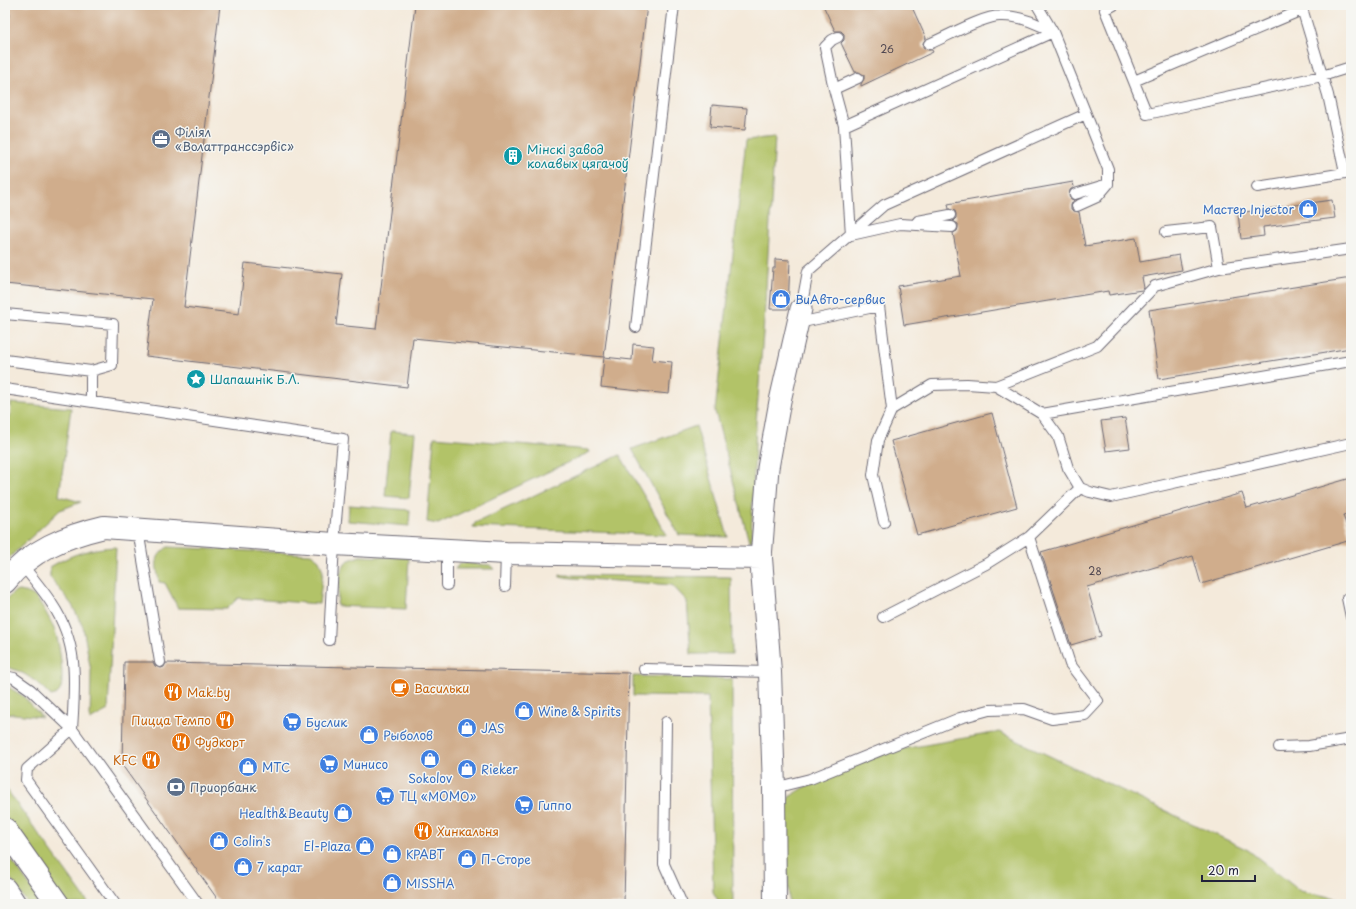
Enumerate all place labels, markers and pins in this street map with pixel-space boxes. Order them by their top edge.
place label: Філіял «Волаттранссэрвіс» [175,123,294,155]
office icon: Філіял «Волаттранссэрвіс» [150,128,172,150]
place label: Мінскі завод колавых цягачоў [527,140,629,172]
building icon: Мінскі завод колавых цягачоў [502,145,524,167]
shop icon: Мастер Injector [1297,198,1319,220]
place label: Мастер Injector [1203,200,1294,218]
shop icon: ВиАвто-сервис [770,288,792,310]
place label: ВиАвто-сервис [795,290,885,308]
place icon: Шапашнік Б.Л. [185,368,207,390]
place label: Шапашнік Б.Л. [210,370,300,388]
cafe icon: Васильки [389,677,411,699]
place label: Васильки [414,679,469,697]
restaurant icon: Mak.by [162,681,184,703]
place label: Mak.by [187,683,231,701]
shop icon: Wine & Spirits [513,700,535,722]
place label: Wine & Spirits [538,702,621,720]
restaurant icon: Пицца Темпо [214,709,236,731]
place label: Пицца Темпо [131,711,211,729]
supermarket icon: Буслик [281,711,303,733]
place label: Буслик [306,713,348,731]
shop icon: JAS [456,717,478,739]
place label: JAS [481,719,505,737]
shop icon: Рыболов [358,724,380,746]
place label: Рыболов [383,726,433,744]
restaurant icon: Фудкорт [170,731,192,753]
place label: Фудкорт [195,733,245,751]
shop icon: Sokolov [419,748,441,770]
restaurant icon: KFC [140,749,162,771]
place label: KFC [113,751,137,769]
supermarket icon: Минисо [318,753,340,775]
place label: Минисо [343,755,388,773]
shop icon: МТС [237,756,259,778]
place label: МТС [262,758,290,776]
shop icon: Rieker [456,758,478,780]
place label: Rieker [481,760,518,778]
place label: Sokolov [408,769,452,787]
bank icon: Приорбанк [165,776,187,798]
place label: Приорбанк [190,778,257,796]
supermarket icon: ТЦ «МОМО» [374,785,396,807]
place label: ТЦ «МОМО» [399,787,477,805]
supermarket icon: Гиппо [513,794,535,816]
place label: Гиппо [538,796,572,814]
shop icon: Health&Beauty [332,802,354,824]
place label: Health&Beauty [239,804,329,822]
restaurant icon: Хинкальня [412,820,434,842]
place label: Хинкальня [437,822,499,840]
shop icon: Colin's [208,830,230,852]
place label: Colin's [233,832,271,850]
shop icon: El-Plaza [354,835,376,857]
place label: El-Plaza [303,837,351,855]
shop icon: КРАВТ [381,843,403,865]
place label: КРАВТ [406,845,445,863]
shop icon: П-Сторе [456,848,478,870]
place label: П-Сторе [481,850,531,868]
shop icon: 7 карат [232,856,254,878]
place label: 7 карат [257,858,303,876]
shop icon: MISSHA [381,872,403,894]
place label: MISSHA [406,874,455,892]

